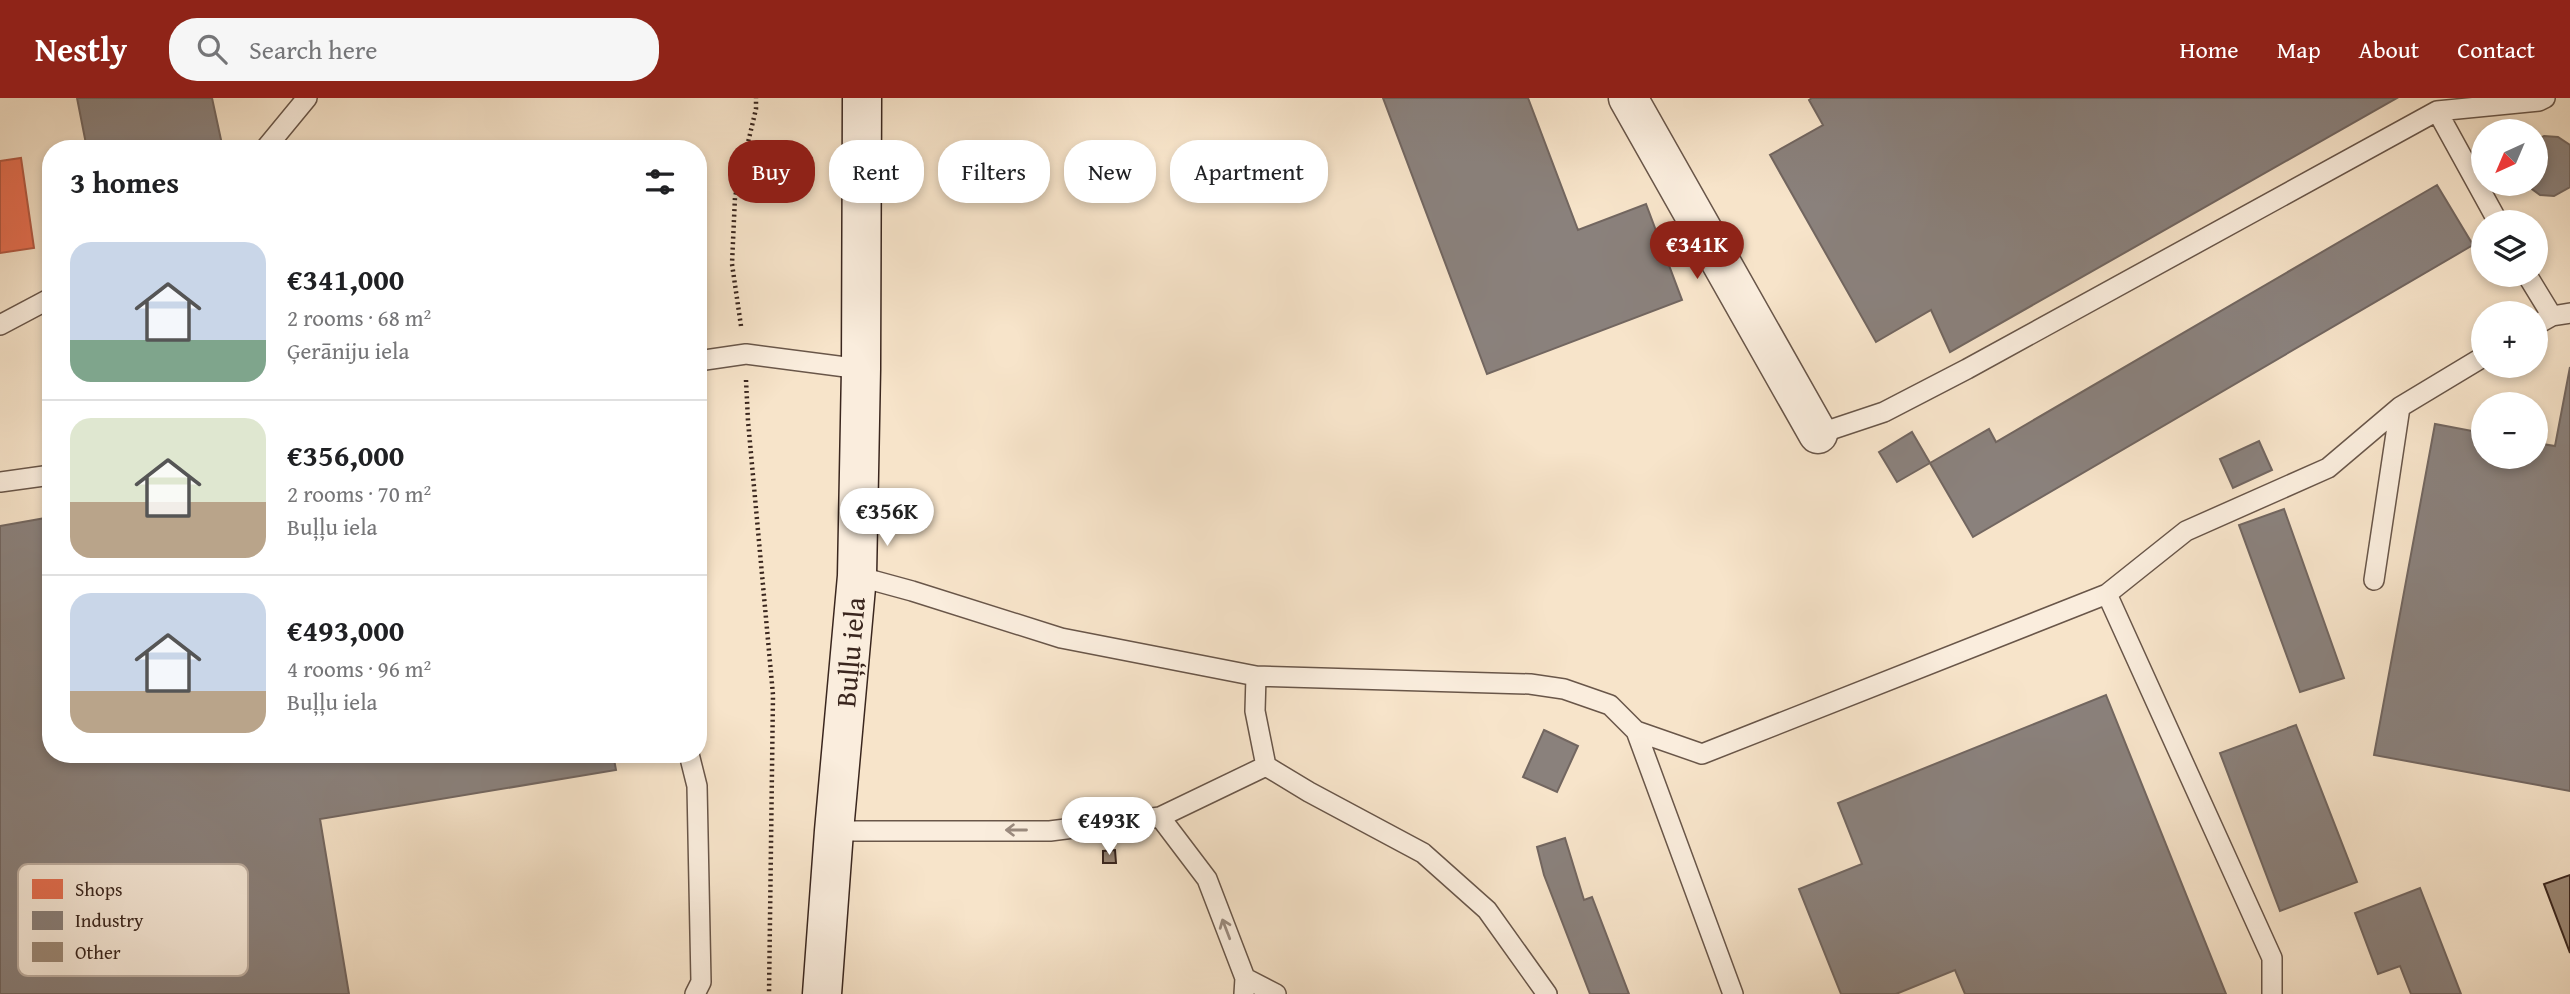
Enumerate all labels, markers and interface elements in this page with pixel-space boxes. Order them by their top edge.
search box [169,18,659,81]
text: Nestly [35,25,127,73]
icon: search [193,30,231,68]
text: Search here [249,30,377,69]
text: Home [2180,32,2239,67]
text: Map [2277,32,2321,67]
text: About [2359,32,2419,67]
text: Contact [2457,32,2535,67]
north arrow [2471,119,2548,196]
map controls [2471,119,2548,469]
chip: Buy [728,140,815,203]
chip: Rent [829,140,924,203]
chip: Filters [938,140,1050,203]
chip: New [1064,140,1156,203]
chip: Apartment [1170,140,1328,203]
text: 3 homes [70,160,179,204]
icon: filters [641,163,679,201]
button: layers [2471,210,2548,287]
pin: €341K [1648,222,1746,281]
text: €341K [1666,227,1728,260]
text: €341,000 [287,257,404,301]
icon: home [126,270,210,354]
text: 2 rooms · 68 m² [287,301,431,334]
button: + [2471,301,2548,378]
text: Ģerāniju iela [287,334,409,367]
button: − [2471,392,2548,469]
text: €356,000 [287,433,404,477]
icon: home [126,446,210,530]
text: 2 rooms · 70 m² [287,477,431,510]
pin: €356K [838,489,936,548]
text: €356K [856,494,918,527]
text: Buļļu iela [287,510,377,543]
street label: Buļļu iela [824,595,875,709]
text: €493,000 [287,608,404,652]
icon: home [126,621,210,705]
text: 4 rooms · 96 m² [287,652,431,685]
text: Buļļu iela [287,685,377,718]
pin: €493K [1060,798,1158,857]
text: €493K [1078,803,1140,836]
one-way arrow [1005,823,1028,837]
legend [18,864,248,976]
text: Shops [75,875,122,903]
text: Industry [75,906,144,934]
one-way arrow [1219,919,1231,941]
text: Other [75,938,121,966]

